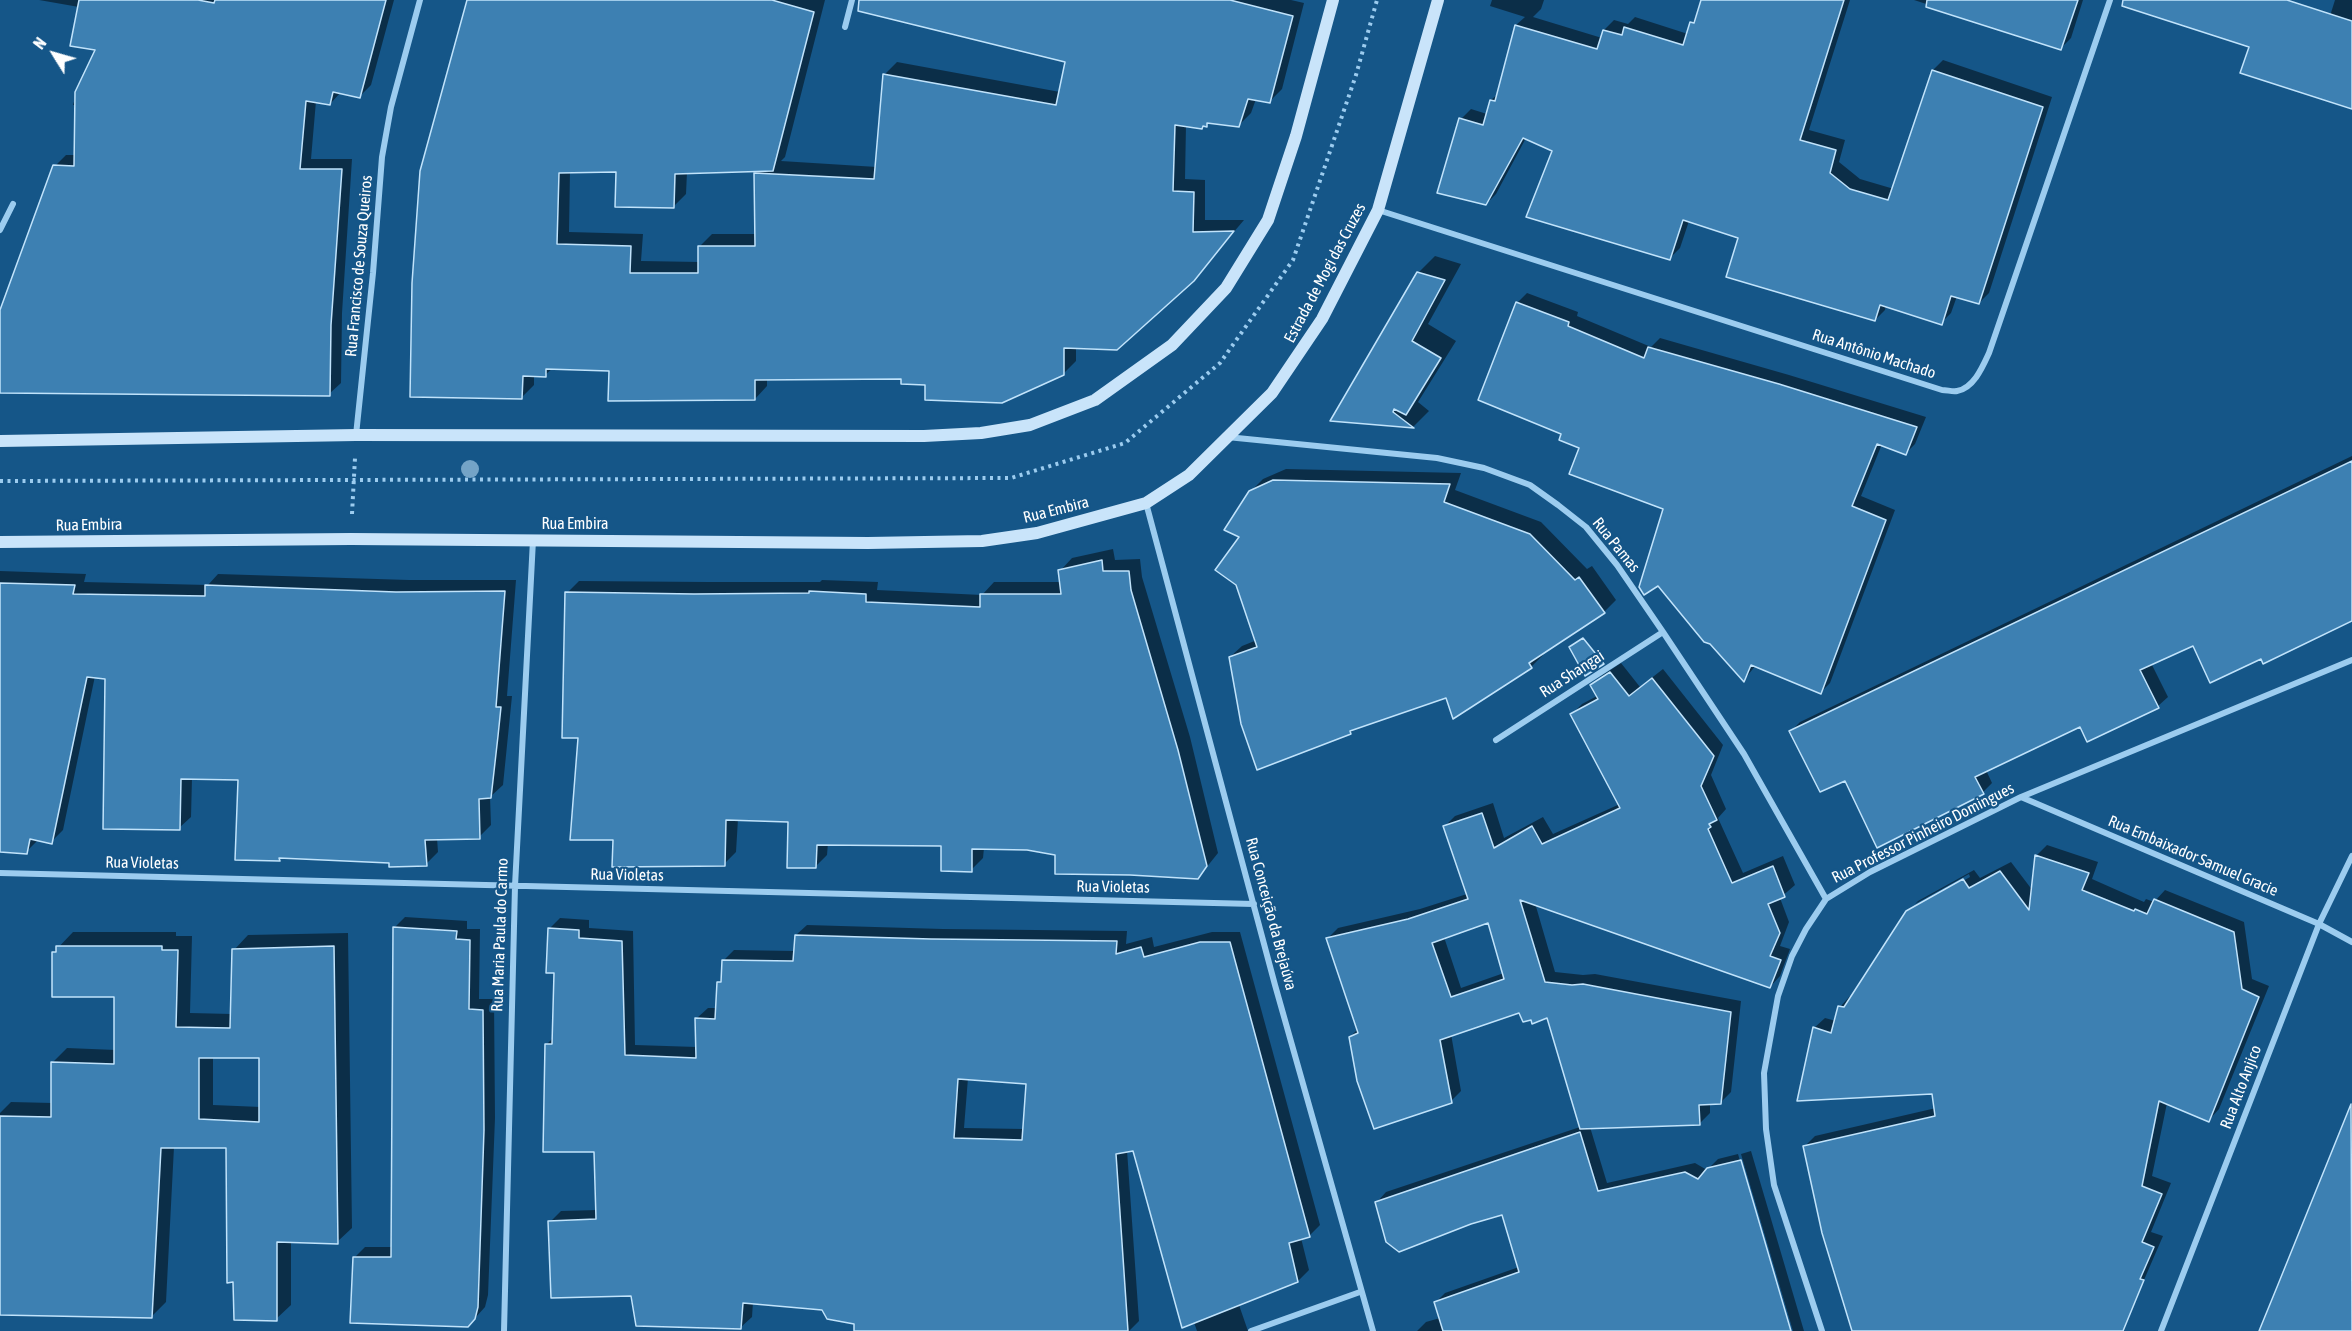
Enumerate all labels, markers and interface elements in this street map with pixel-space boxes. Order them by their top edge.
north arrow [24,24,84,84]
text: N [30,34,50,52]
street label: Rua Francisco de Souza Queiros [341,174,377,358]
street label: Estrada de Mogi das Cruzes [1280,200,1370,346]
street label: Rua Antônio Machado [1810,325,1938,383]
street label: Rua Embira [1021,493,1091,527]
street label: Rua Embira [542,514,608,534]
street label: Rua Pamas [1588,514,1644,576]
street label: Rua Embira [55,515,123,535]
street label: Rua Shangai [1536,646,1608,702]
street label: Rua Professor Pinheiro Domingues [1829,779,2017,887]
street label: Rua Embaixador Samuel Gracie [2105,811,2281,901]
street label: Rua Conceição da Brejaúva [1241,836,1301,992]
street label: Rua Violetas [105,853,179,873]
street label: Rua Maria Paula do Carmo [488,858,512,1012]
street label: Rua Violetas [590,865,664,885]
street label: Rua Violetas [1076,877,1150,897]
street label: Rua Alto Anjico [2216,1042,2266,1132]

